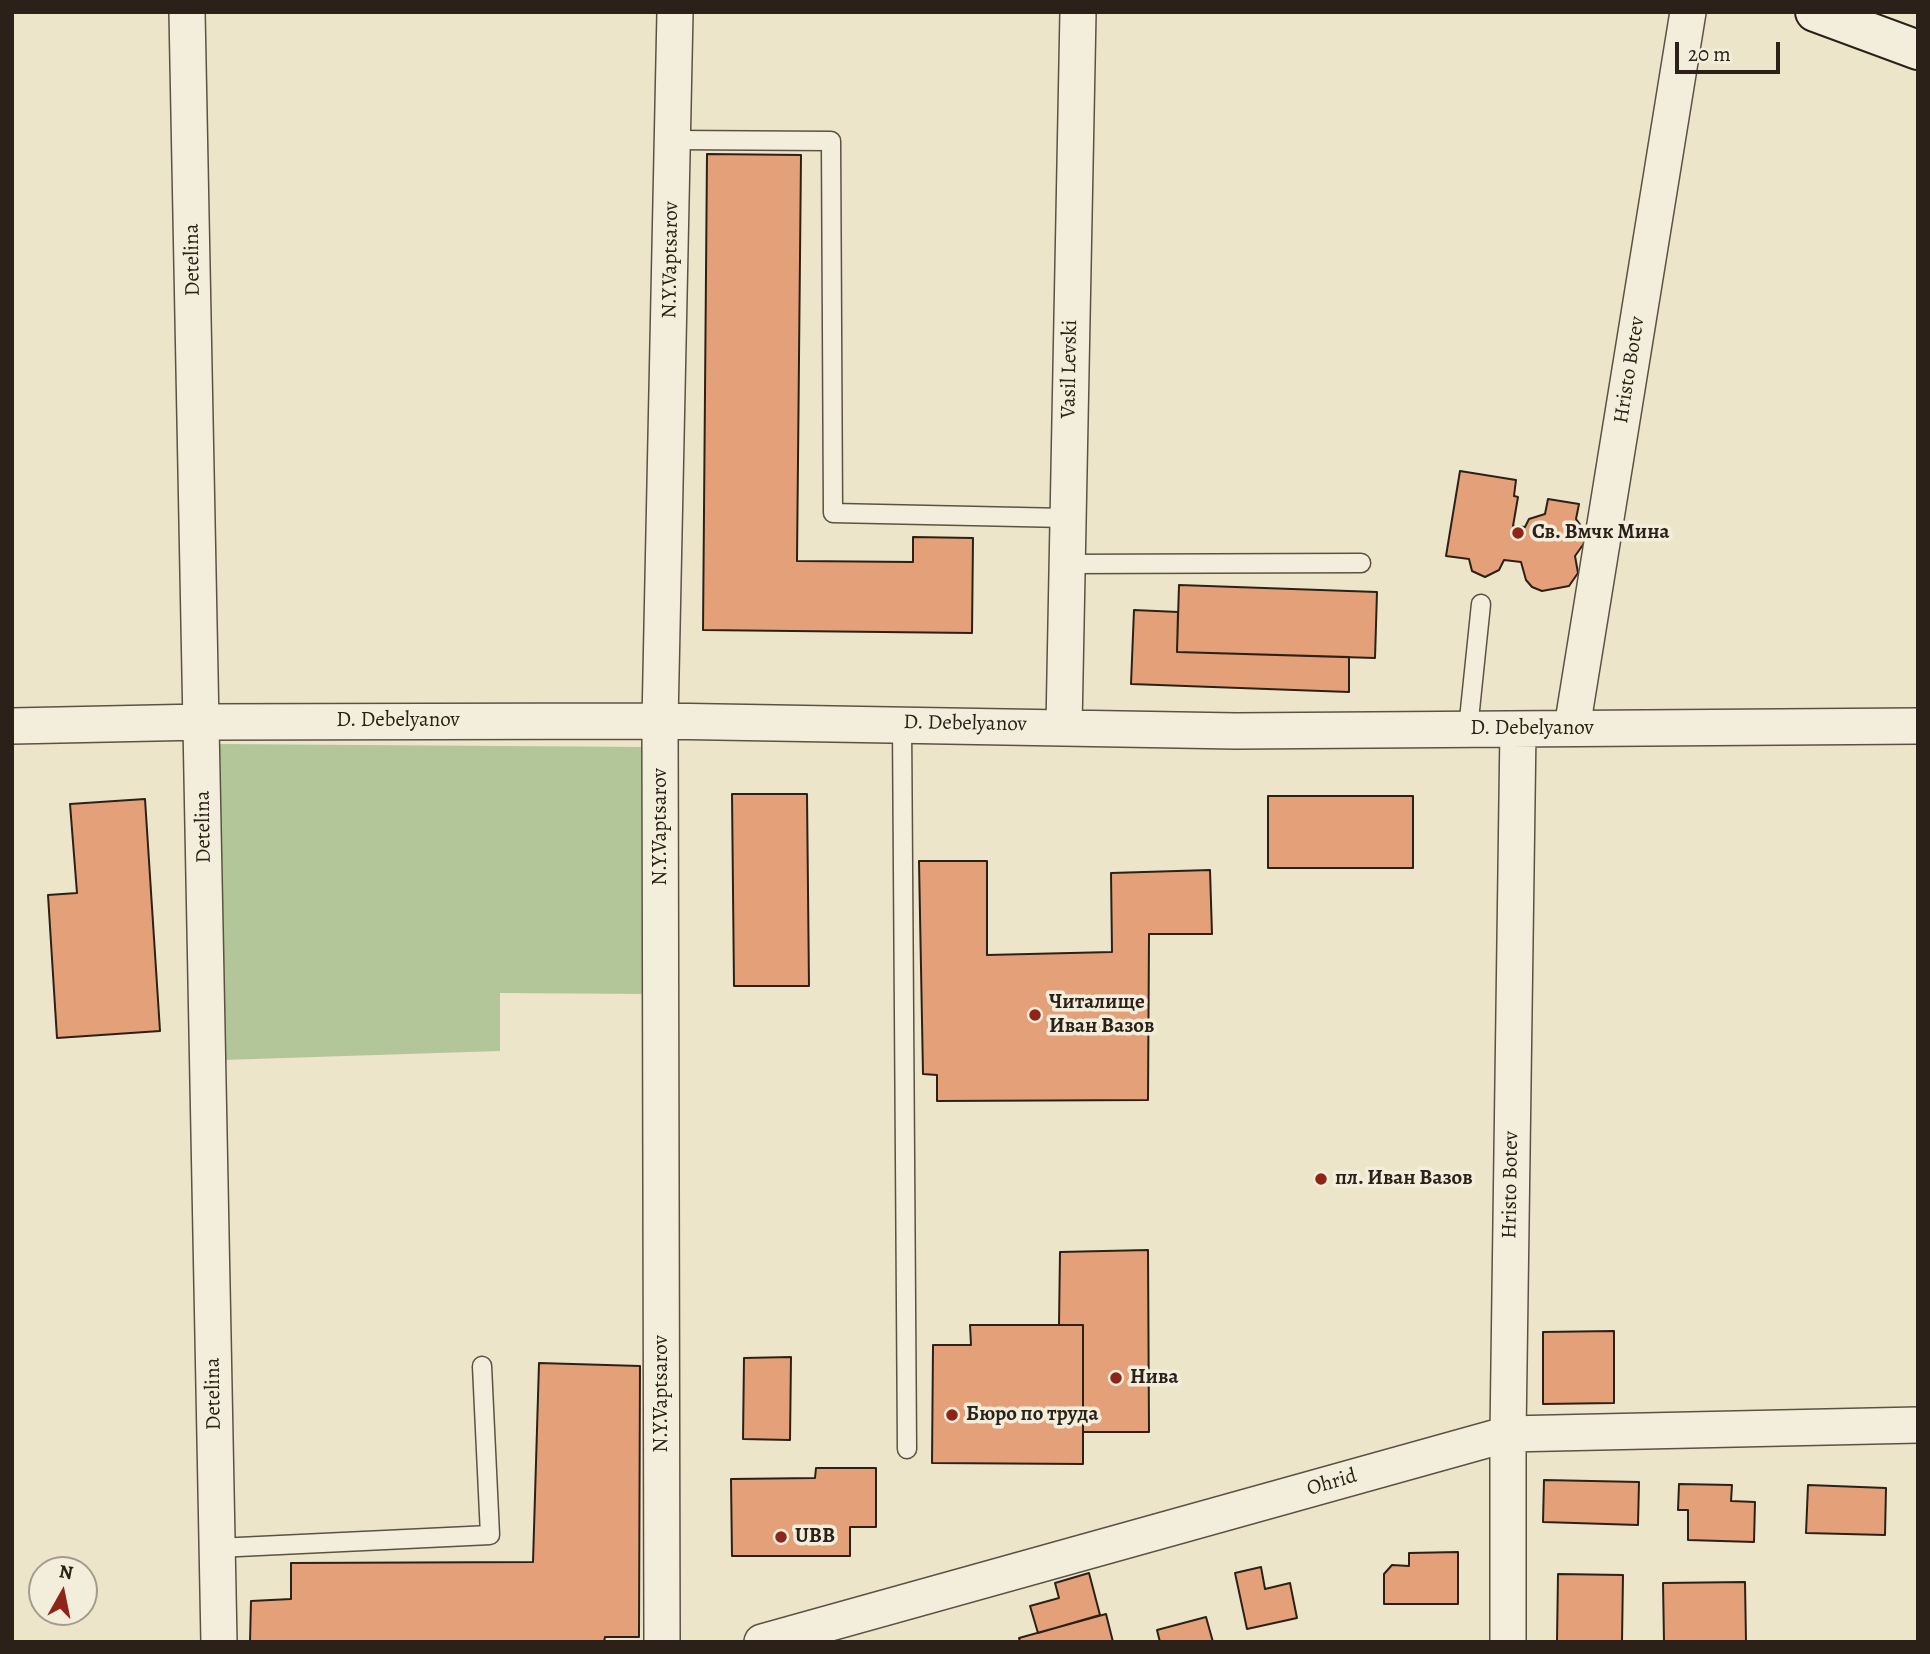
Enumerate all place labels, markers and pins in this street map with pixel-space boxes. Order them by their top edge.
place label: Св. Вмчк Мина [1532,520,1670,546]
marker: Св. Вмчк Мина [1510,525,1526,541]
place label: Читалище Иван Вазов [1049,990,1154,1040]
marker: Читалище Иван Вазов [1027,1007,1043,1023]
place label: пл. Иван Вазов [1335,1166,1473,1192]
marker: пл. Иван Вазов [1313,1171,1329,1187]
place label: Нива [1130,1365,1178,1391]
marker: Нива [1108,1370,1124,1386]
place label: Бюро по труда [966,1402,1098,1428]
marker: Бюро по труда [944,1407,960,1423]
place label: UBB [795,1524,835,1550]
marker: UBB [773,1529,789,1545]

